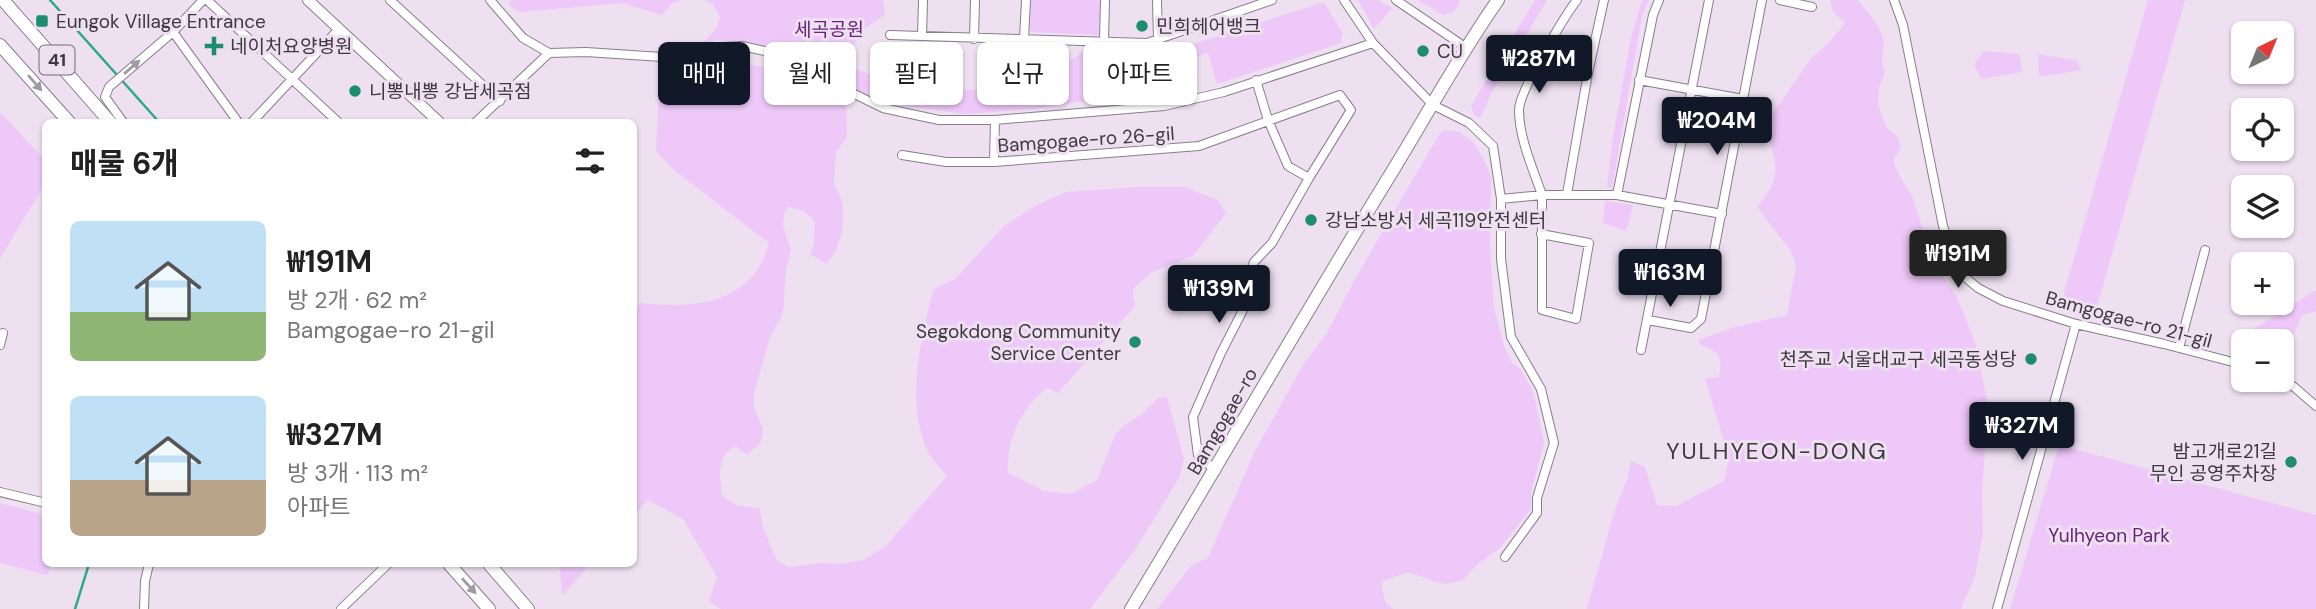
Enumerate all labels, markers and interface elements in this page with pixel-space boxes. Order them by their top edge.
place label: Eungok Village Entrance [56,9,266,34]
marker: Eungok Village Entrance [34,13,50,29]
place label: 민희헤어뱅크 [1156,14,1261,39]
park label: 세곡공원 [794,17,864,42]
marker: 민희헤어뱅크 [1134,18,1150,34]
north arrow [2231,21,2294,84]
map controls [2231,21,2294,392]
place label: 네이처요양병원 [230,34,352,59]
marker: 네이처요양병원 [204,36,224,56]
pin: ₩287M [1490,36,1588,95]
place label: CU [1437,39,1463,64]
chip: 매매 [658,42,750,105]
chip: 월세 [764,42,856,105]
chip: 필터 [870,42,963,105]
chip: 신규 [977,42,1069,105]
chip: 아파트 [1083,42,1197,105]
marker: CU [1415,43,1431,59]
text: ₩287M [1502,43,1576,73]
road number: 41 [40,46,74,74]
one-way arrow [123,59,141,75]
one-way arrow [27,75,42,92]
place label: 니뽕내뽕 강남세곡점 [369,79,531,104]
marker: 니뽕내뽕 강남세곡점 [347,83,363,99]
pin: ₩204M [1668,97,1766,157]
button: locate [2231,98,2294,161]
text: ₩204M [1678,105,1756,135]
street label: Bamgogae-ro 26-gil [997,121,1175,158]
icon: filters [571,142,609,180]
text: 매물 6개 [70,144,179,183]
button: layers [2231,175,2294,238]
place label: 강남소방서 세곡119안전센터 [1325,208,1546,233]
marker: 강남소방서 세곡119안전센터 [1303,212,1319,228]
pin: ₩191M [1909,230,2007,290]
text: ₩191M [1925,238,1991,268]
text: ₩191M [287,242,372,281]
icon: home [126,249,210,333]
pin: ₩163M [1621,250,1719,309]
button: + [2231,252,2294,315]
text: ₩163M [1635,257,1705,287]
pin: ₩139M [1170,266,1268,325]
text: ₩139M [1184,273,1254,303]
text: 방 2개 · 62 m² [287,285,427,315]
street label: Bamgogae-ro 21-gil [2043,285,2215,354]
text: Bamgogae-ro 21-gil [287,315,494,345]
place label: Segokdong Community Service Center [916,319,1121,366]
button: − [2231,329,2294,392]
marker: Segokdong Community Service Center [1127,334,1143,350]
place label: 천주교 서울대교구 세곡동성당 [1780,347,2017,372]
marker: 천주교 서울대교구 세곡동성당 [2023,351,2039,367]
street label: Bamgogae-ro [1182,363,1263,479]
pin: ₩327M [1973,402,2071,462]
text: ₩327M [1985,410,2059,440]
text: ₩327M [287,415,383,454]
icon: home [126,424,210,508]
district label: YULHYEON-DONG [1666,436,1888,466]
place label: 밤고개로21길 무인 공영주차장 [2150,439,2277,486]
marker: 밤고개로21길 무인 공영주차장 [2283,454,2299,470]
text: 방 3개 · 113 m² [287,458,428,488]
text: 아파트 [287,492,350,522]
park label: Yulhyeon Park [2048,523,2170,548]
one-way arrow [461,577,477,595]

